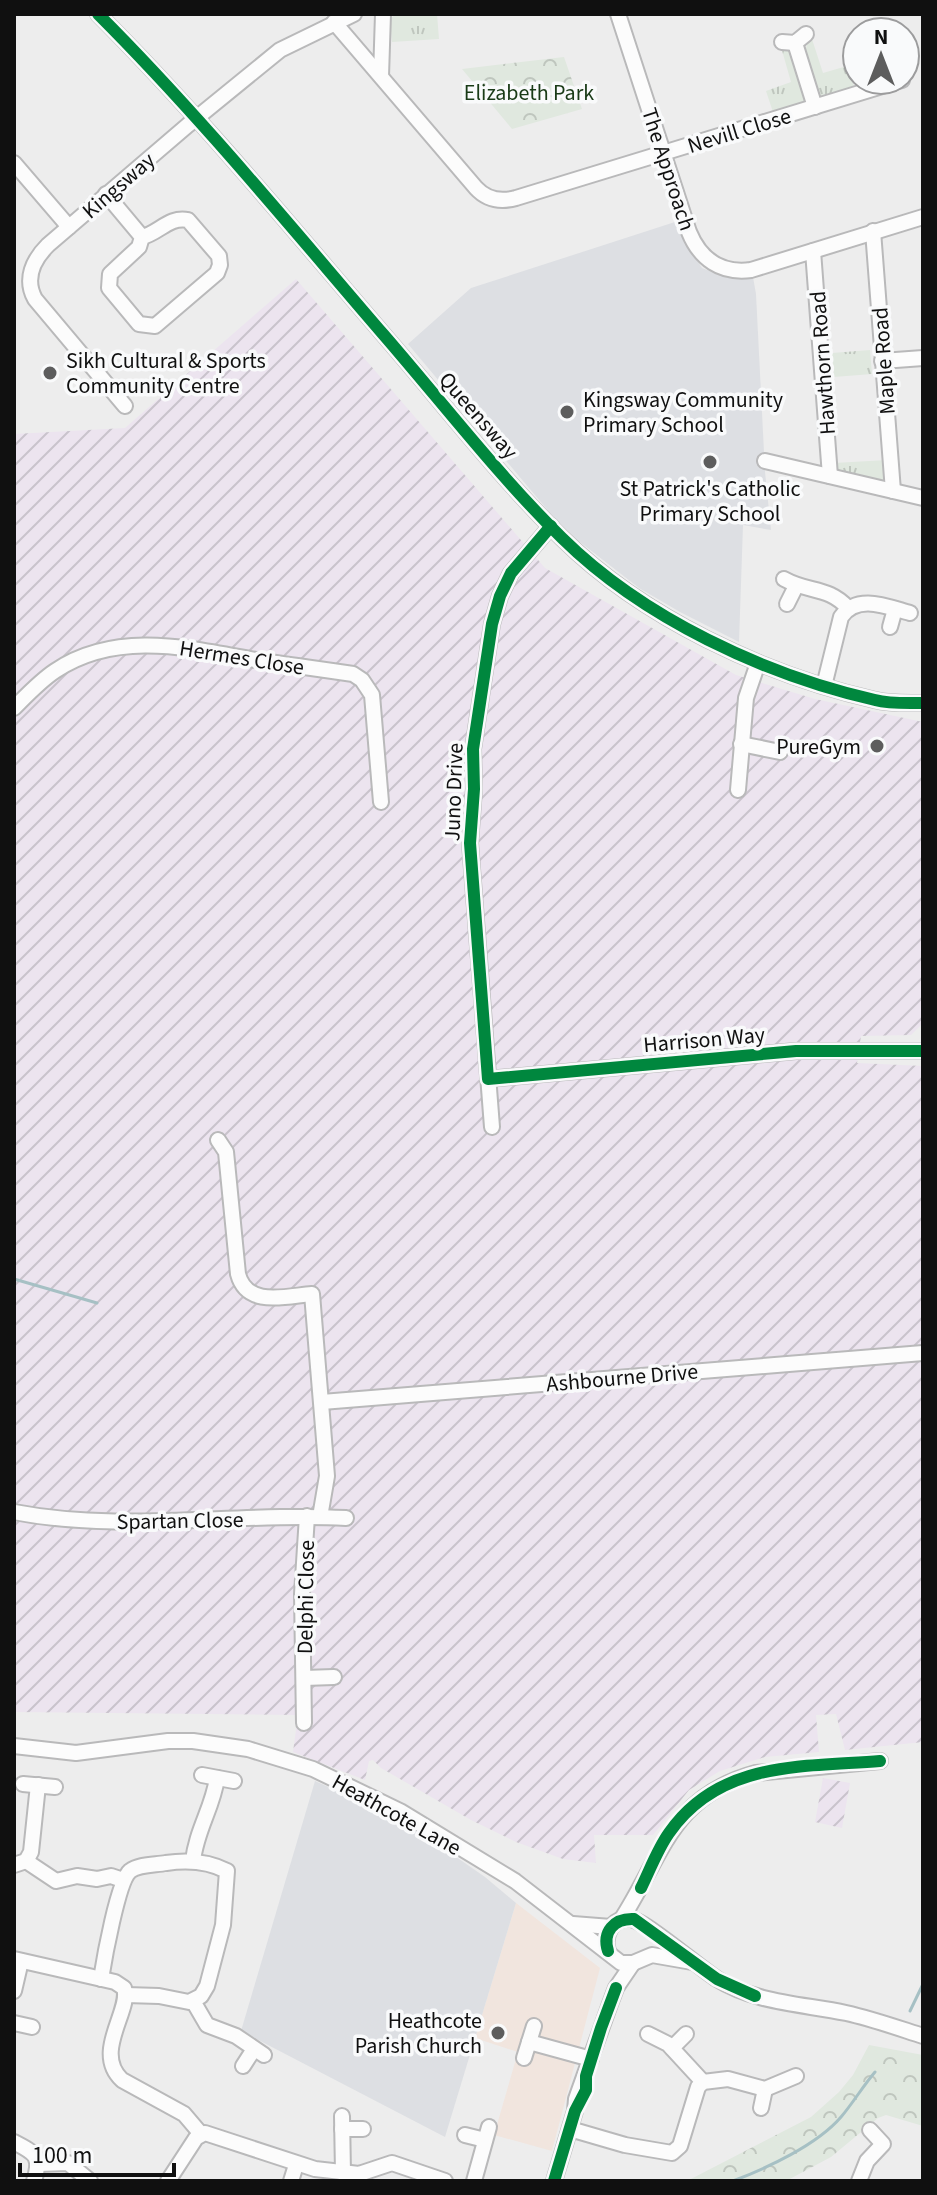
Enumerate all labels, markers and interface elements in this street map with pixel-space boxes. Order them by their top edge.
north arrow [841,16,921,96]
text: N [874,21,888,53]
park label: Elizabeth Park [464,77,594,109]
street label: Nevill Close [684,100,795,162]
street label: The Approach [633,104,703,235]
street label: Kingsway [75,145,163,227]
street label: Hawthorn Road [802,290,844,436]
street label: Maple Road [864,306,904,416]
place label: Sikh Cultural & Sports Community Centre [66,345,266,402]
marker: Sikh Cultural & Sports Community Centre [41,364,59,382]
street label: Queensway [431,365,526,467]
place label: Kingsway Community Primary School [583,384,784,441]
marker: Kingsway Community Primary School [558,403,576,421]
marker: St Patrick's Catholic Primary School [701,453,719,471]
place label: St Patrick's Catholic Primary School [619,473,801,530]
street label: Hermes Close [177,632,307,684]
place label: PureGym [776,731,861,763]
marker: PureGym [868,737,886,755]
street label: Juno Drive [436,742,472,842]
street label: Harrison Way [642,1019,767,1061]
street label: Ashbourne Drive [545,1355,699,1401]
street label: Spartan Close [116,1504,244,1538]
street label: Delphi Close [289,1540,323,1654]
street label: Heathcote Lane [326,1766,467,1864]
place label: Heathcote Parish Church [355,2005,482,2062]
marker: Heathcote Parish Church [489,2024,507,2042]
scale bar [20,2127,174,2177]
text: 100 m [32,2138,92,2173]

